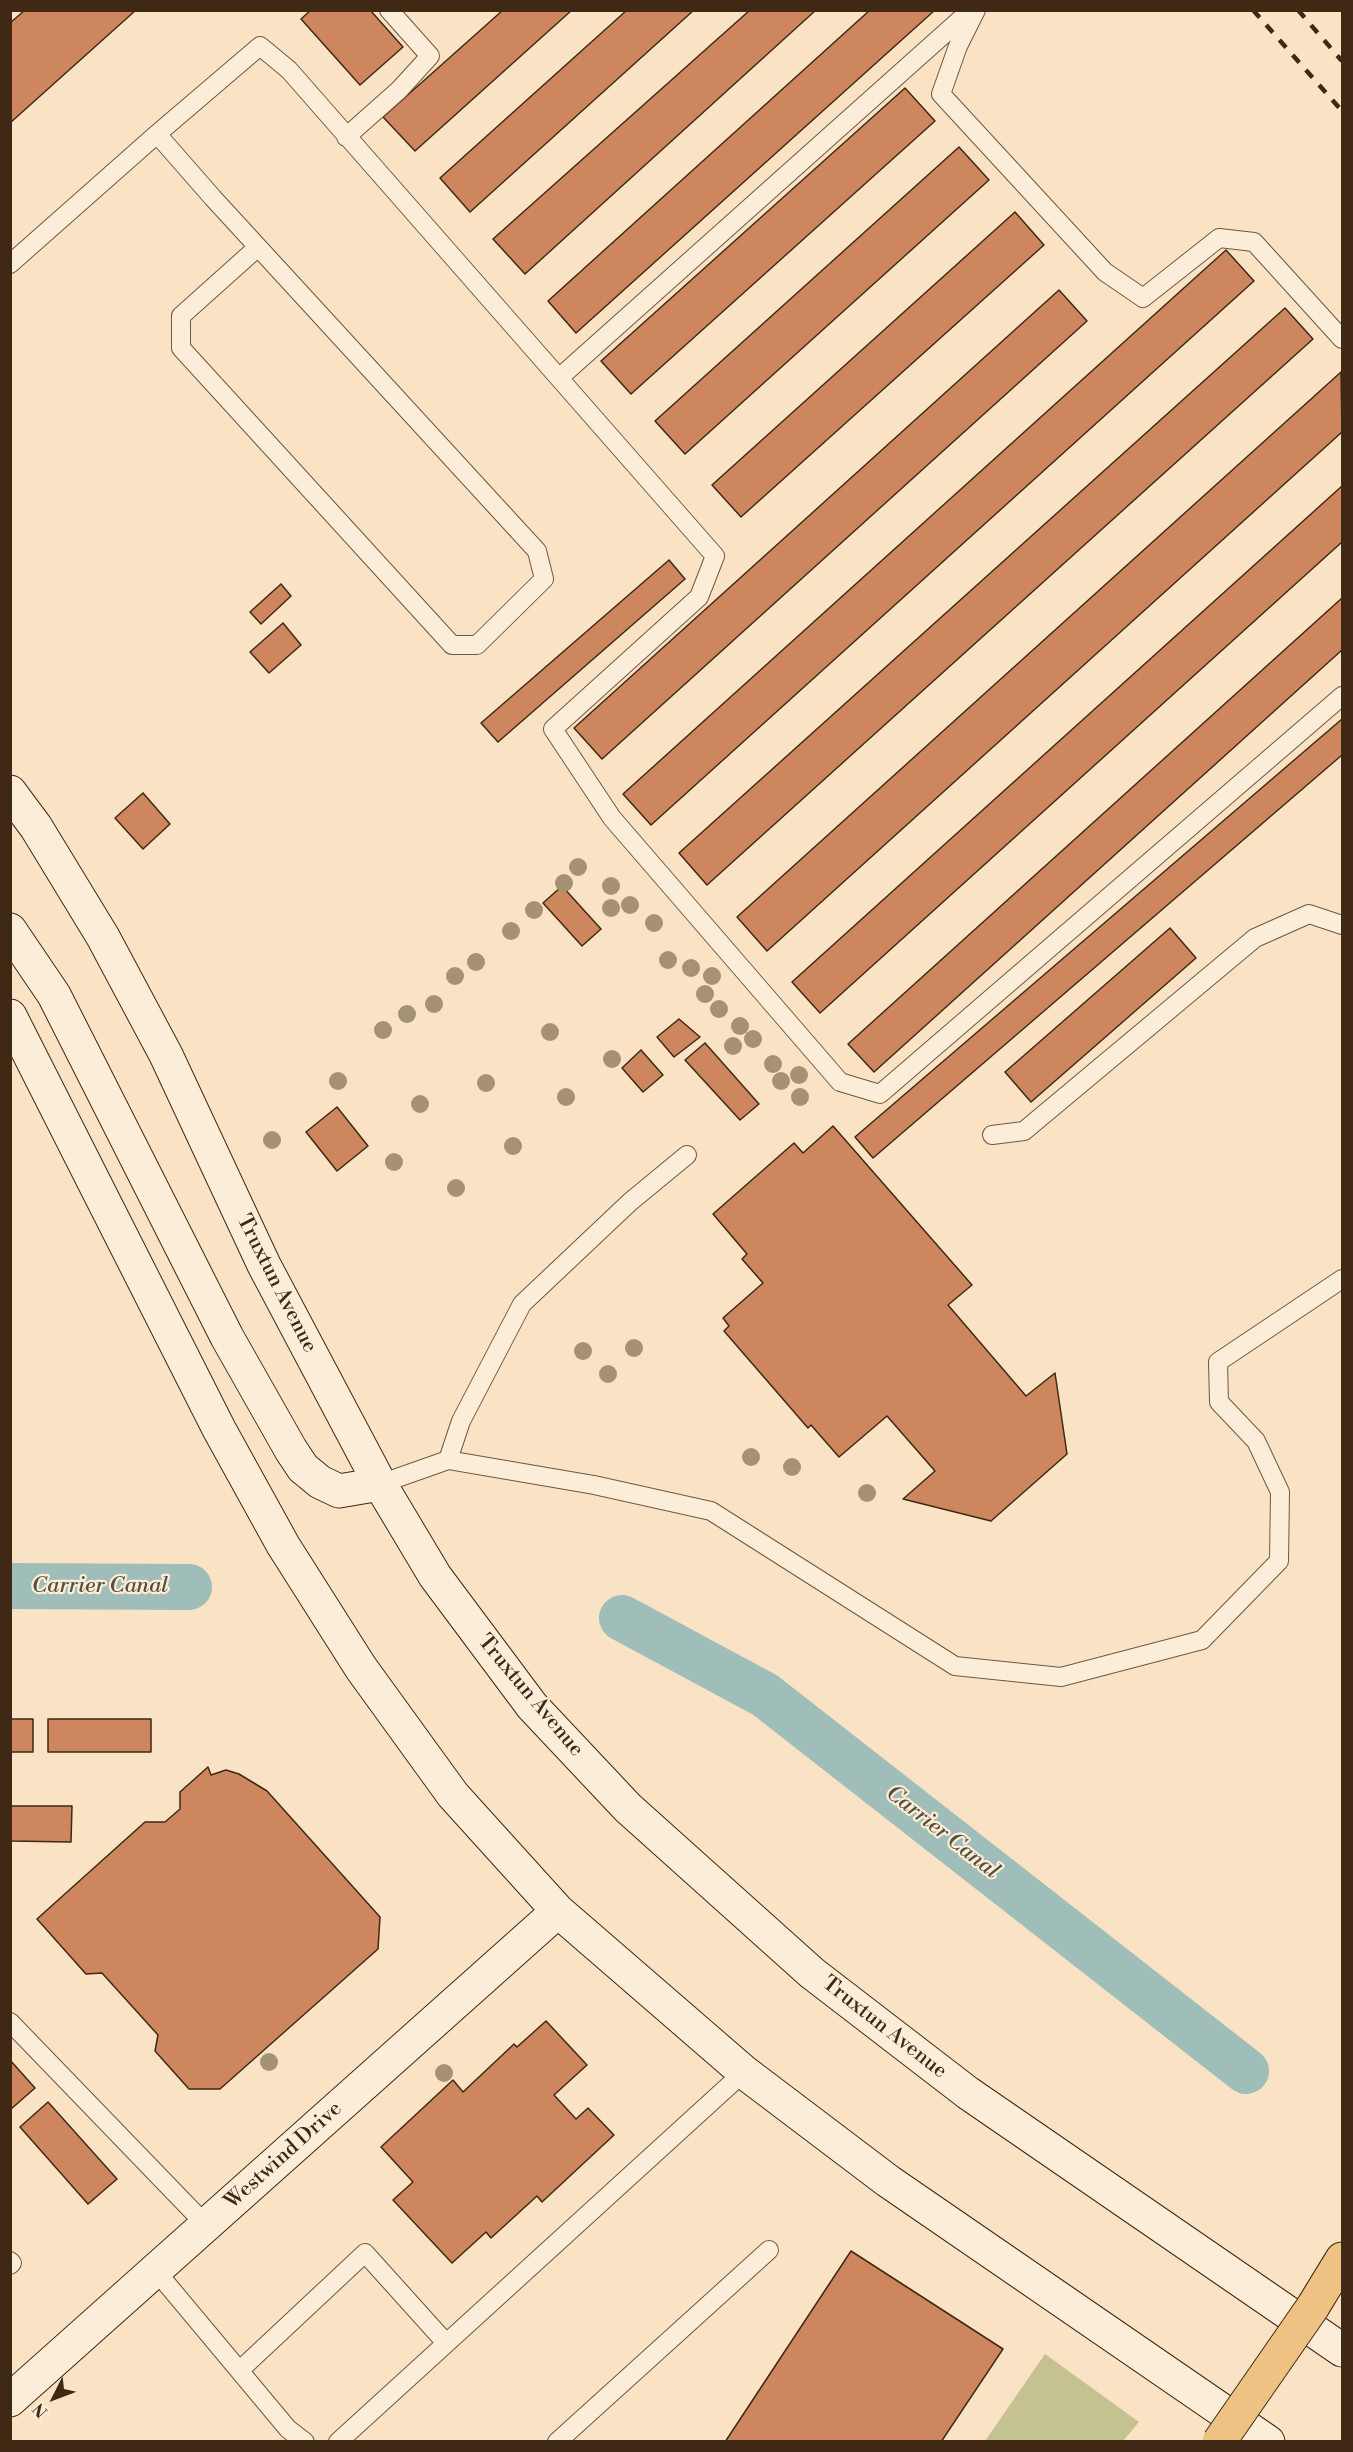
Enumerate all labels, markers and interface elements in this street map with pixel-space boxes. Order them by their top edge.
street label: Truxtun Avenue [230,1211,322,1357]
water label: Carrier Canal [32,1574,168,1600]
street label: Truxtun Avenue [472,1630,588,1762]
water label: Carrier Canal [880,1781,1004,1885]
street label: Truxtun Avenue [817,1971,951,2085]
street label: Westwind Drive [220,2097,348,2215]
north arrow [24,2368,84,2428]
text: N [29,2399,52,2421]

